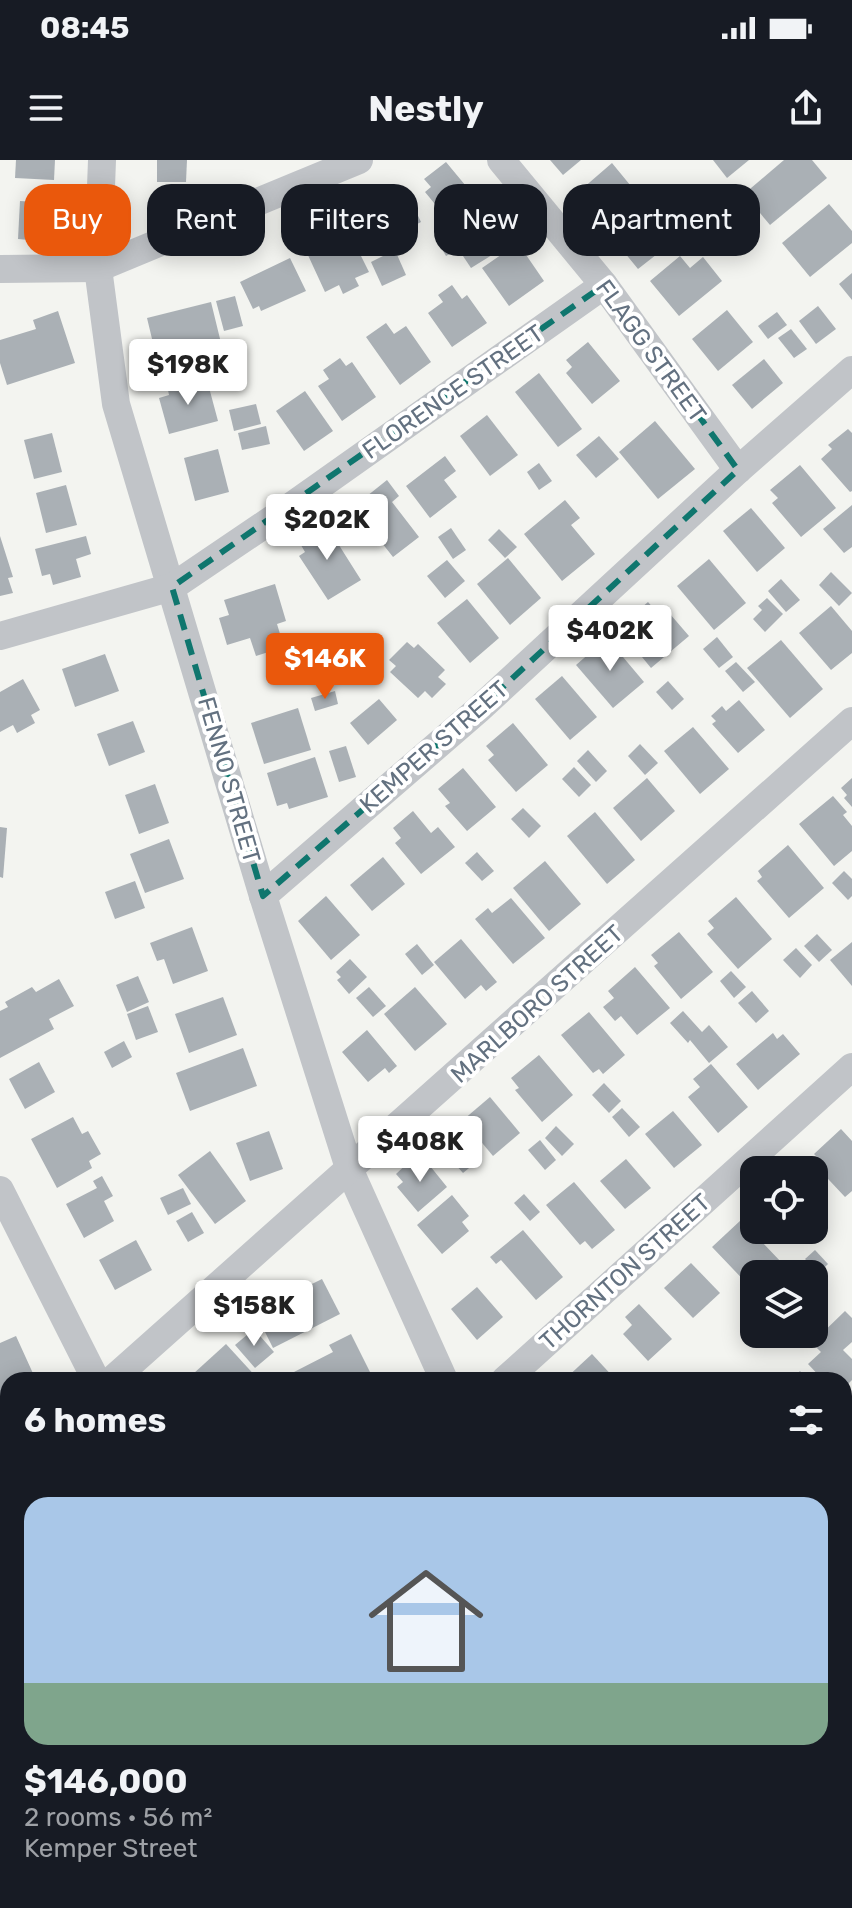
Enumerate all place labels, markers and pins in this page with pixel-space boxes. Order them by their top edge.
pin: $198K [132,339,244,407]
pin: $202K [271,494,383,562]
pin: $402K [554,605,666,673]
pin: $146K [269,633,381,701]
pin: $408K [364,1116,476,1184]
pin: $158K [198,1280,310,1348]

